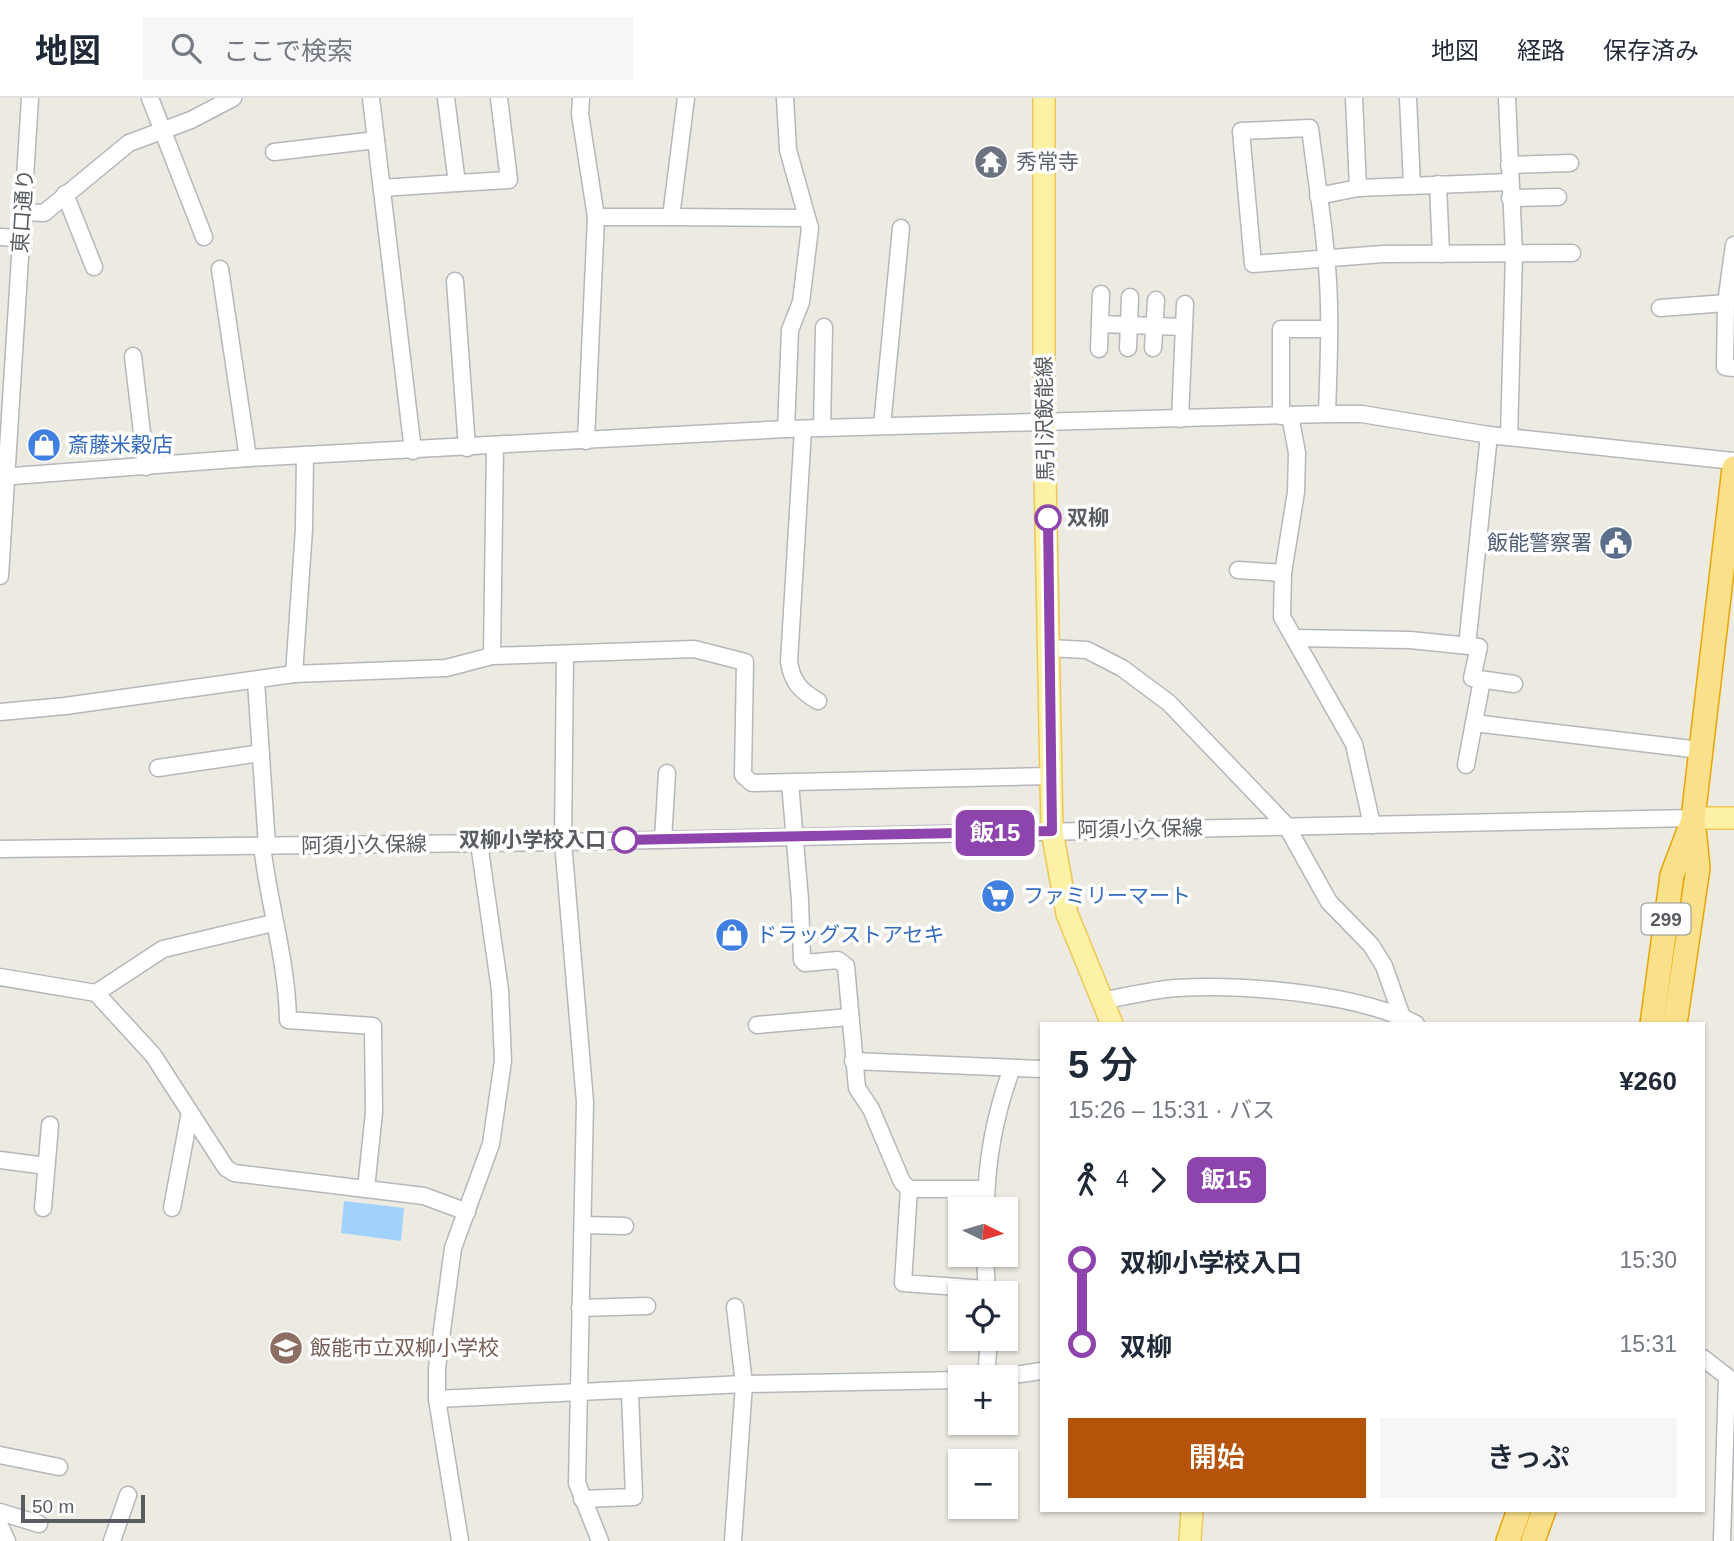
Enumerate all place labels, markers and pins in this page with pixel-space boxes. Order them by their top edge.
temple icon: 秀常寺 [972,143,1010,181]
place label: 秀常寺 [1016,150,1079,173]
shop icon: 斎藤米穀店 [25,426,63,464]
place label: 斎藤米穀店 [68,433,173,456]
marker: 双柳 [1035,505,1061,531]
place label: 双柳 [1067,506,1109,529]
public building icon: 飯能警察署 [1597,524,1635,562]
place label: 飯能警察署 [1487,531,1592,554]
marker: 双柳小学校入口 [612,827,638,853]
place label: 双柳小学校入口 [459,828,606,851]
supermarket icon: ファミリーマート [979,877,1017,915]
place label: ファミリーマート [1023,884,1191,907]
shop icon: ドラッグストアセキ [713,916,751,954]
place label: ドラッグストアセキ [756,923,945,946]
school or university icon: 飯能市立双柳小学校 [267,1329,305,1367]
place label: 飯能市立双柳小学校 [310,1336,499,1359]

